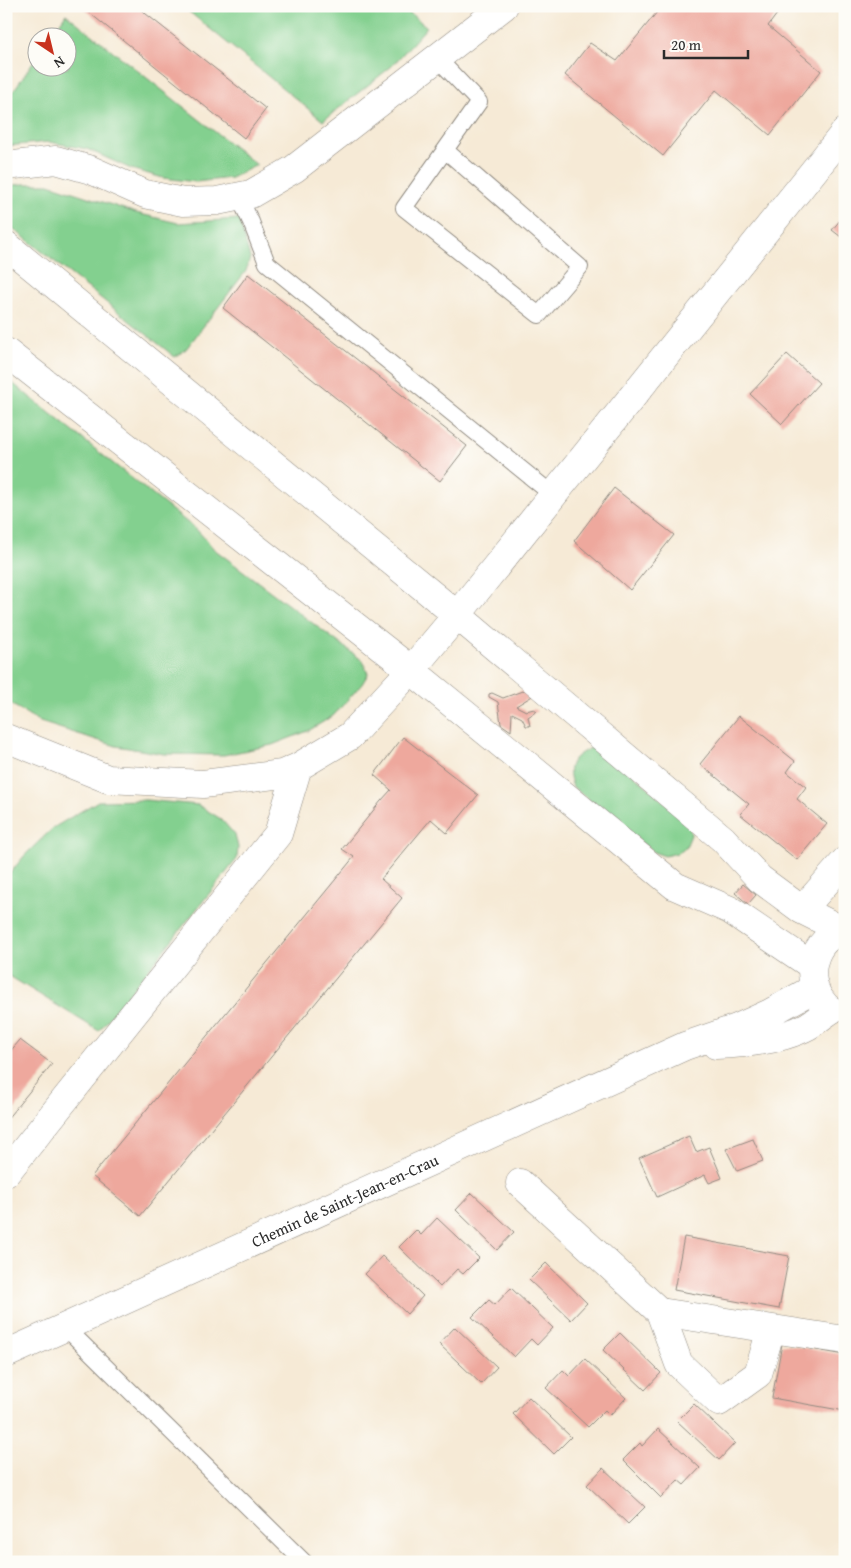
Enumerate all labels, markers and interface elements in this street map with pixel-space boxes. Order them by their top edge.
north arrow [28,28,78,78]
scale bar [664,28,747,60]
text: 20 m [671,34,702,55]
text: N [49,52,69,74]
street label: Chemin de Saint-Jean-en-Crau [247,1147,442,1253]

